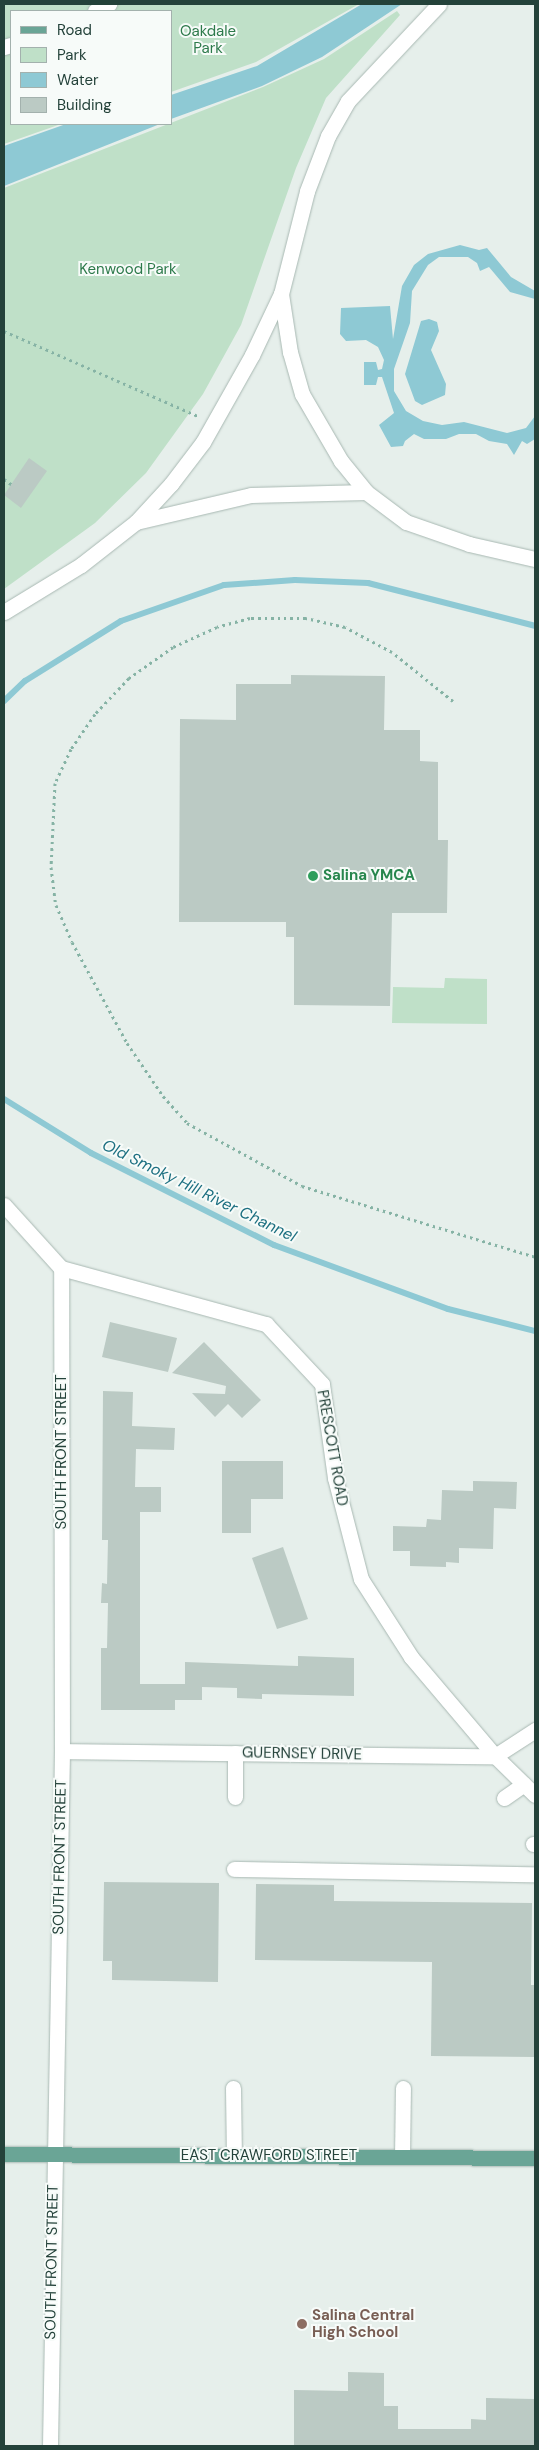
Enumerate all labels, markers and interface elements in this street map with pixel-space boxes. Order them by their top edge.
legend [10,10,172,125]
text: Road [57,20,92,40]
park label: Oakdale Park [180,22,236,57]
text: Park [57,45,87,65]
text: Water [57,70,98,90]
text: Building [57,95,112,115]
park label: Kenwood Park [79,261,177,279]
place label: Salina YMCA [323,867,415,885]
marker: Salina YMCA [307,870,319,882]
water label: Old Smoky Hill River Channel [99,1136,299,1246]
street label: SOUTH FRONT STREET [53,1374,71,1530]
street label: PRESCOTT ROAD [313,1389,351,1507]
street label: GUERNSEY DRIVE [242,1744,362,1764]
street label: SOUTH FRONT STREET [50,1779,70,1935]
street label: EAST CRAWFORD STREET [181,2147,357,2165]
street label: SOUTH FRONT STREET [42,2184,62,2340]
place label: Salina Central High School [312,2306,414,2341]
marker: Salina Central High School [296,2318,308,2330]

